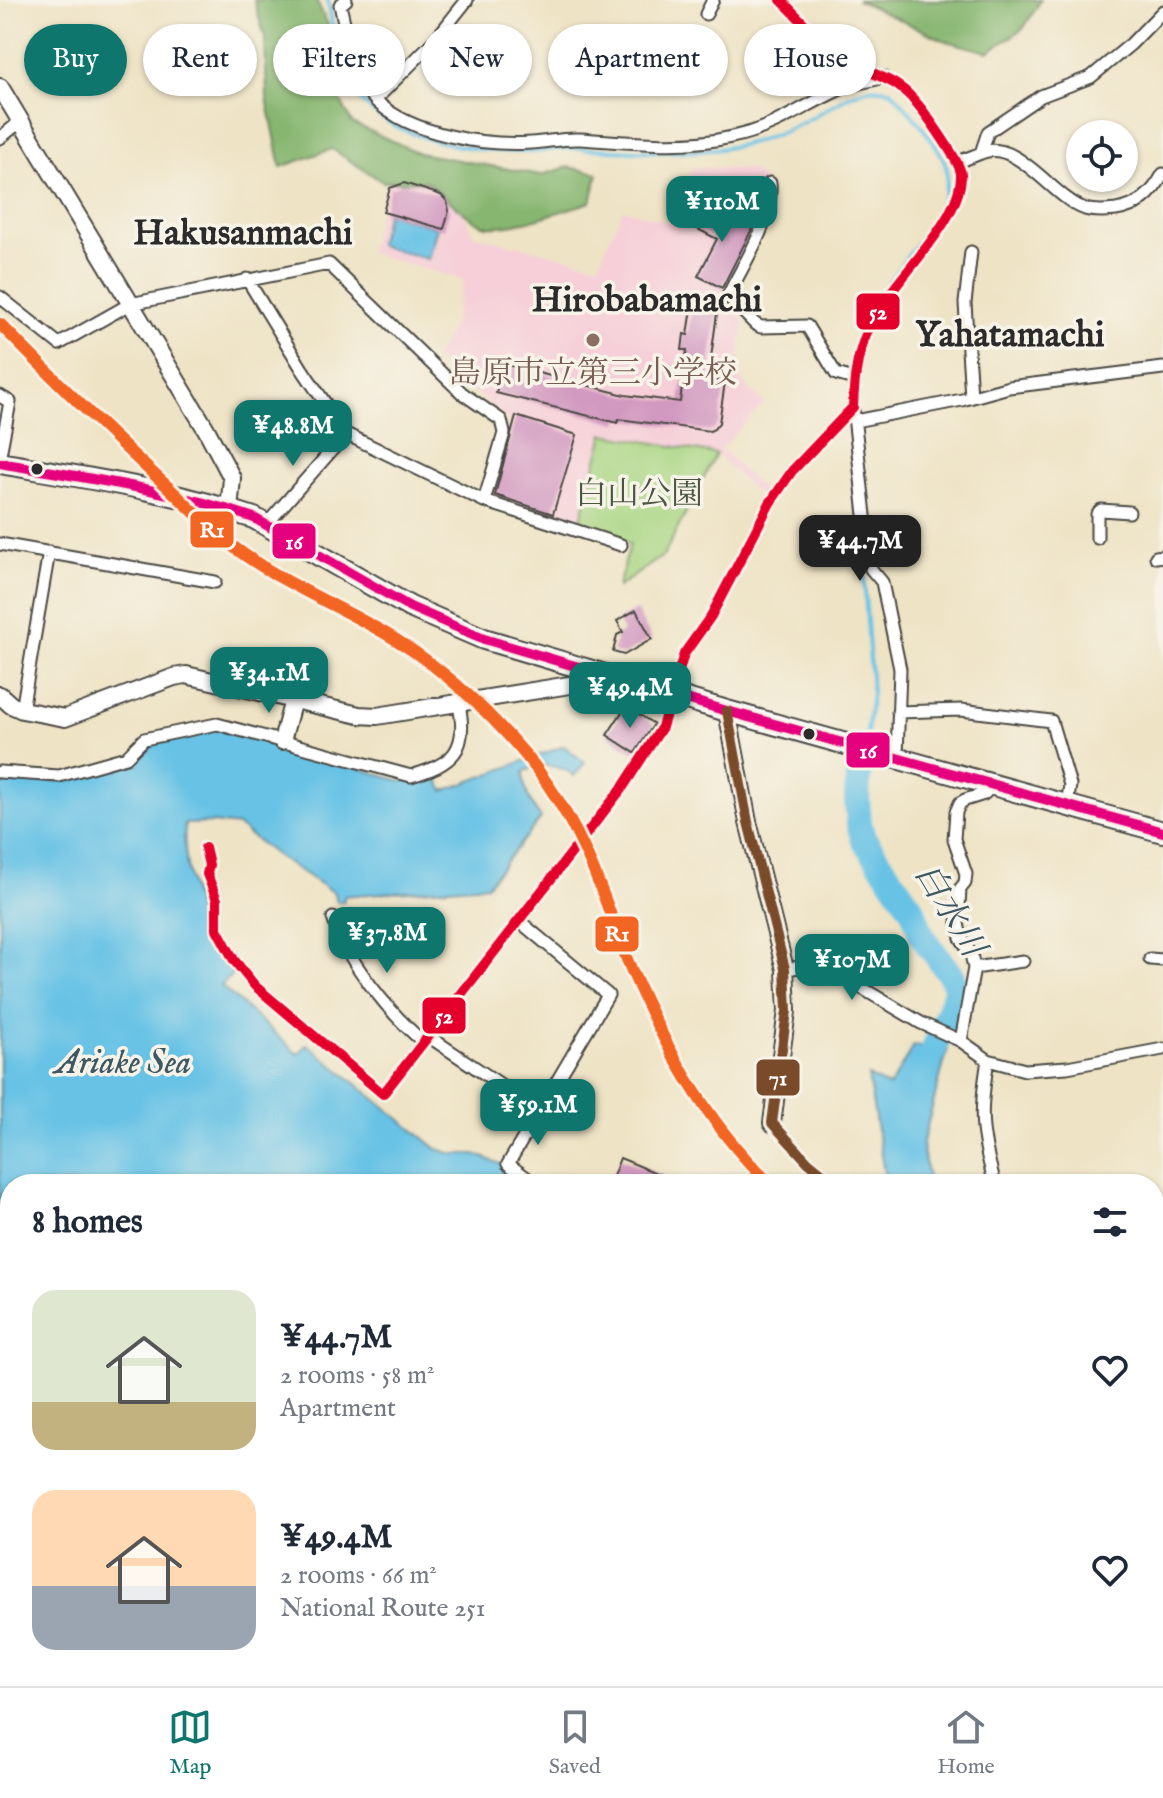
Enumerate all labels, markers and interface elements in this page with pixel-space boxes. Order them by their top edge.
chip: Buy [24,24,127,96]
chip: Rent [143,24,257,96]
chip: Filters [273,24,405,96]
chip: New [421,24,532,96]
chip: Apartment [548,24,728,96]
chip: House [744,24,876,96]
map controls [1066,120,1138,192]
button: locate [1066,120,1138,192]
pin: ¥110M [666,176,778,244]
text: ¥110M [684,185,760,218]
district label: Hakusanmachi [133,211,353,257]
district label: Hirobabamachi [532,278,763,324]
line badge: 52 [855,292,901,331]
text: 52 [869,299,887,327]
district label: Yahatamachi [915,313,1105,359]
marker: 島原市立第三小学校 [584,331,602,349]
place label: 島原市立第三小学校 [449,354,737,395]
pin: ¥48.8M [228,400,358,468]
text: ¥48.8M [252,409,334,442]
unlabelled marker [29,461,45,477]
park label: 白山公園 [575,475,703,516]
line badge: R1 [189,510,235,549]
pin: ¥44.7M [795,515,925,583]
text: R1 [200,517,224,545]
line badge: 16 [271,522,317,560]
text: ¥44.7M [817,524,903,557]
text: 16 [285,529,304,557]
pin: ¥34.1M [204,647,334,715]
text: ¥34.1M [228,656,310,689]
pin: ¥49.4M [565,662,695,730]
text: ¥49.4M [587,671,673,704]
unlabelled marker [801,726,817,742]
line badge: 16 [845,731,891,769]
text: 16 [859,738,878,766]
water label: 白水川 [904,855,996,969]
pin: ¥37.8M [322,907,452,975]
line badge: R1 [594,915,640,953]
text: ¥37.8M [346,916,428,949]
text: R1 [605,921,629,949]
pin: ¥107M [796,934,908,1002]
text: ¥107M [813,943,891,976]
line badge: 52 [421,996,467,1035]
text: 52 [435,1003,453,1031]
water label: Ariake Sea [52,1042,191,1085]
line badge: 71 [755,1058,801,1097]
text: 71 [769,1065,787,1093]
pin: ¥59.1M [473,1079,603,1147]
text: ¥59.1M [498,1088,578,1121]
icon: filters [1088,1200,1132,1244]
text: 8 homes [32,1201,143,1244]
text: ¥44.7M [280,1316,392,1359]
icon: home [96,1322,192,1418]
icon: heart [1088,1348,1132,1392]
text: 2 rooms · 58 m² [280,1359,434,1392]
text: Apartment [280,1392,396,1425]
text: ¥49.4M [280,1516,392,1559]
icon: home [96,1522,192,1618]
icon: heart [1088,1548,1132,1592]
text: 2 rooms · 66 m² [280,1559,437,1592]
text: National Route 251 [280,1592,485,1625]
tab: Map [168,1705,212,1781]
tab: Saved [549,1705,601,1781]
tab: Home [937,1705,995,1781]

